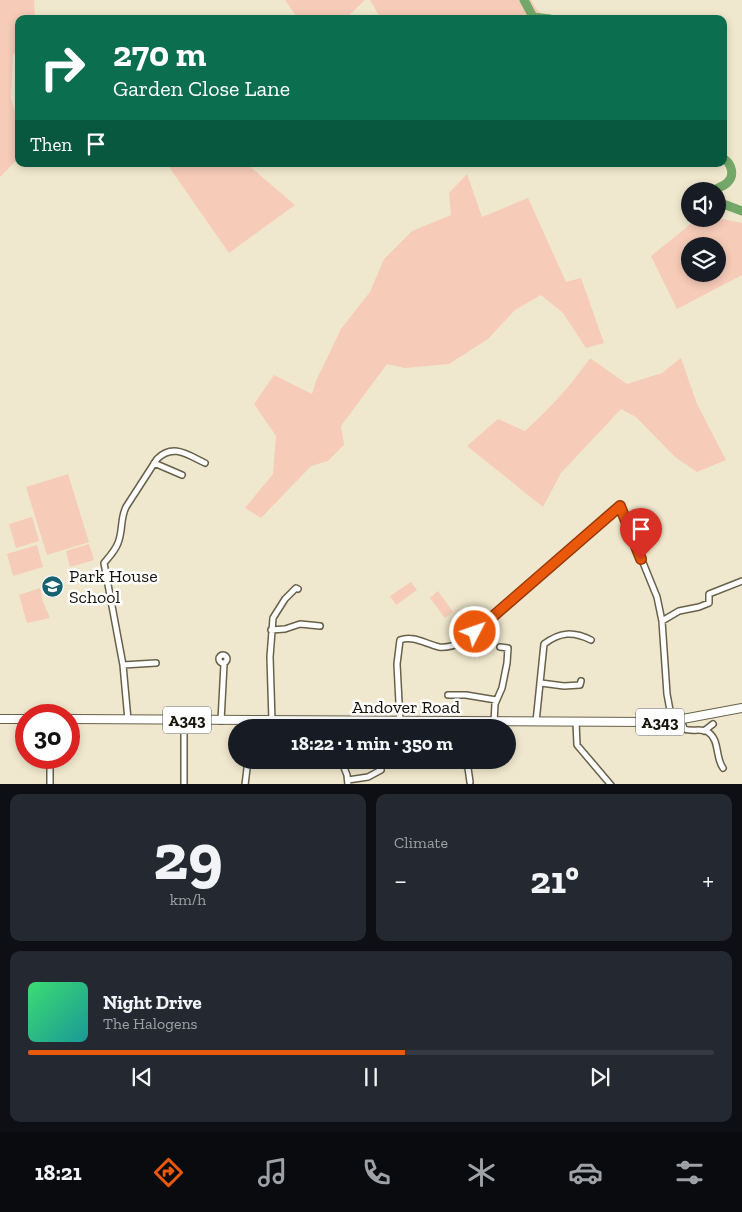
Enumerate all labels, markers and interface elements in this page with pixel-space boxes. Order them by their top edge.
text: 270 m [113,33,207,75]
icon: right [30,35,95,100]
text: Garden Close Lane [113,75,290,102]
icon: arrive [82,130,110,158]
text: Then [30,133,72,156]
map controls [681,182,726,282]
button: sound [681,182,726,227]
button: layers [681,237,726,282]
pin [620,508,662,559]
icon: arrive [627,515,655,543]
place label: Park House School [69,565,158,608]
school or university icon: Park House School [41,574,65,598]
position arrow [448,605,500,657]
street label: Andover Road [352,696,460,718]
speed limit sign: 30 [15,704,80,769]
road number: A343 [163,706,211,734]
road number: A343 [636,709,684,736]
text: 18:22 · 1 min · 350 m [291,732,453,755]
text: 29 [153,818,223,896]
text: Climate [394,833,448,852]
text: 21° [530,857,579,903]
text: − [394,864,407,897]
text: + [702,864,714,897]
text: km/h [170,890,206,909]
text: Night Drive [103,991,202,1014]
text: The Halogens [103,1014,198,1033]
icon: previous [128,1063,156,1091]
icon: pause [357,1063,385,1091]
icon: next [586,1063,614,1091]
icon: directions [151,1155,186,1190]
icon: music [255,1155,290,1190]
icon: phone [359,1155,394,1190]
icon: climate [464,1155,499,1190]
icon: car [568,1155,603,1190]
icon: filters [672,1155,707,1190]
text: 18:21 [35,1159,82,1186]

